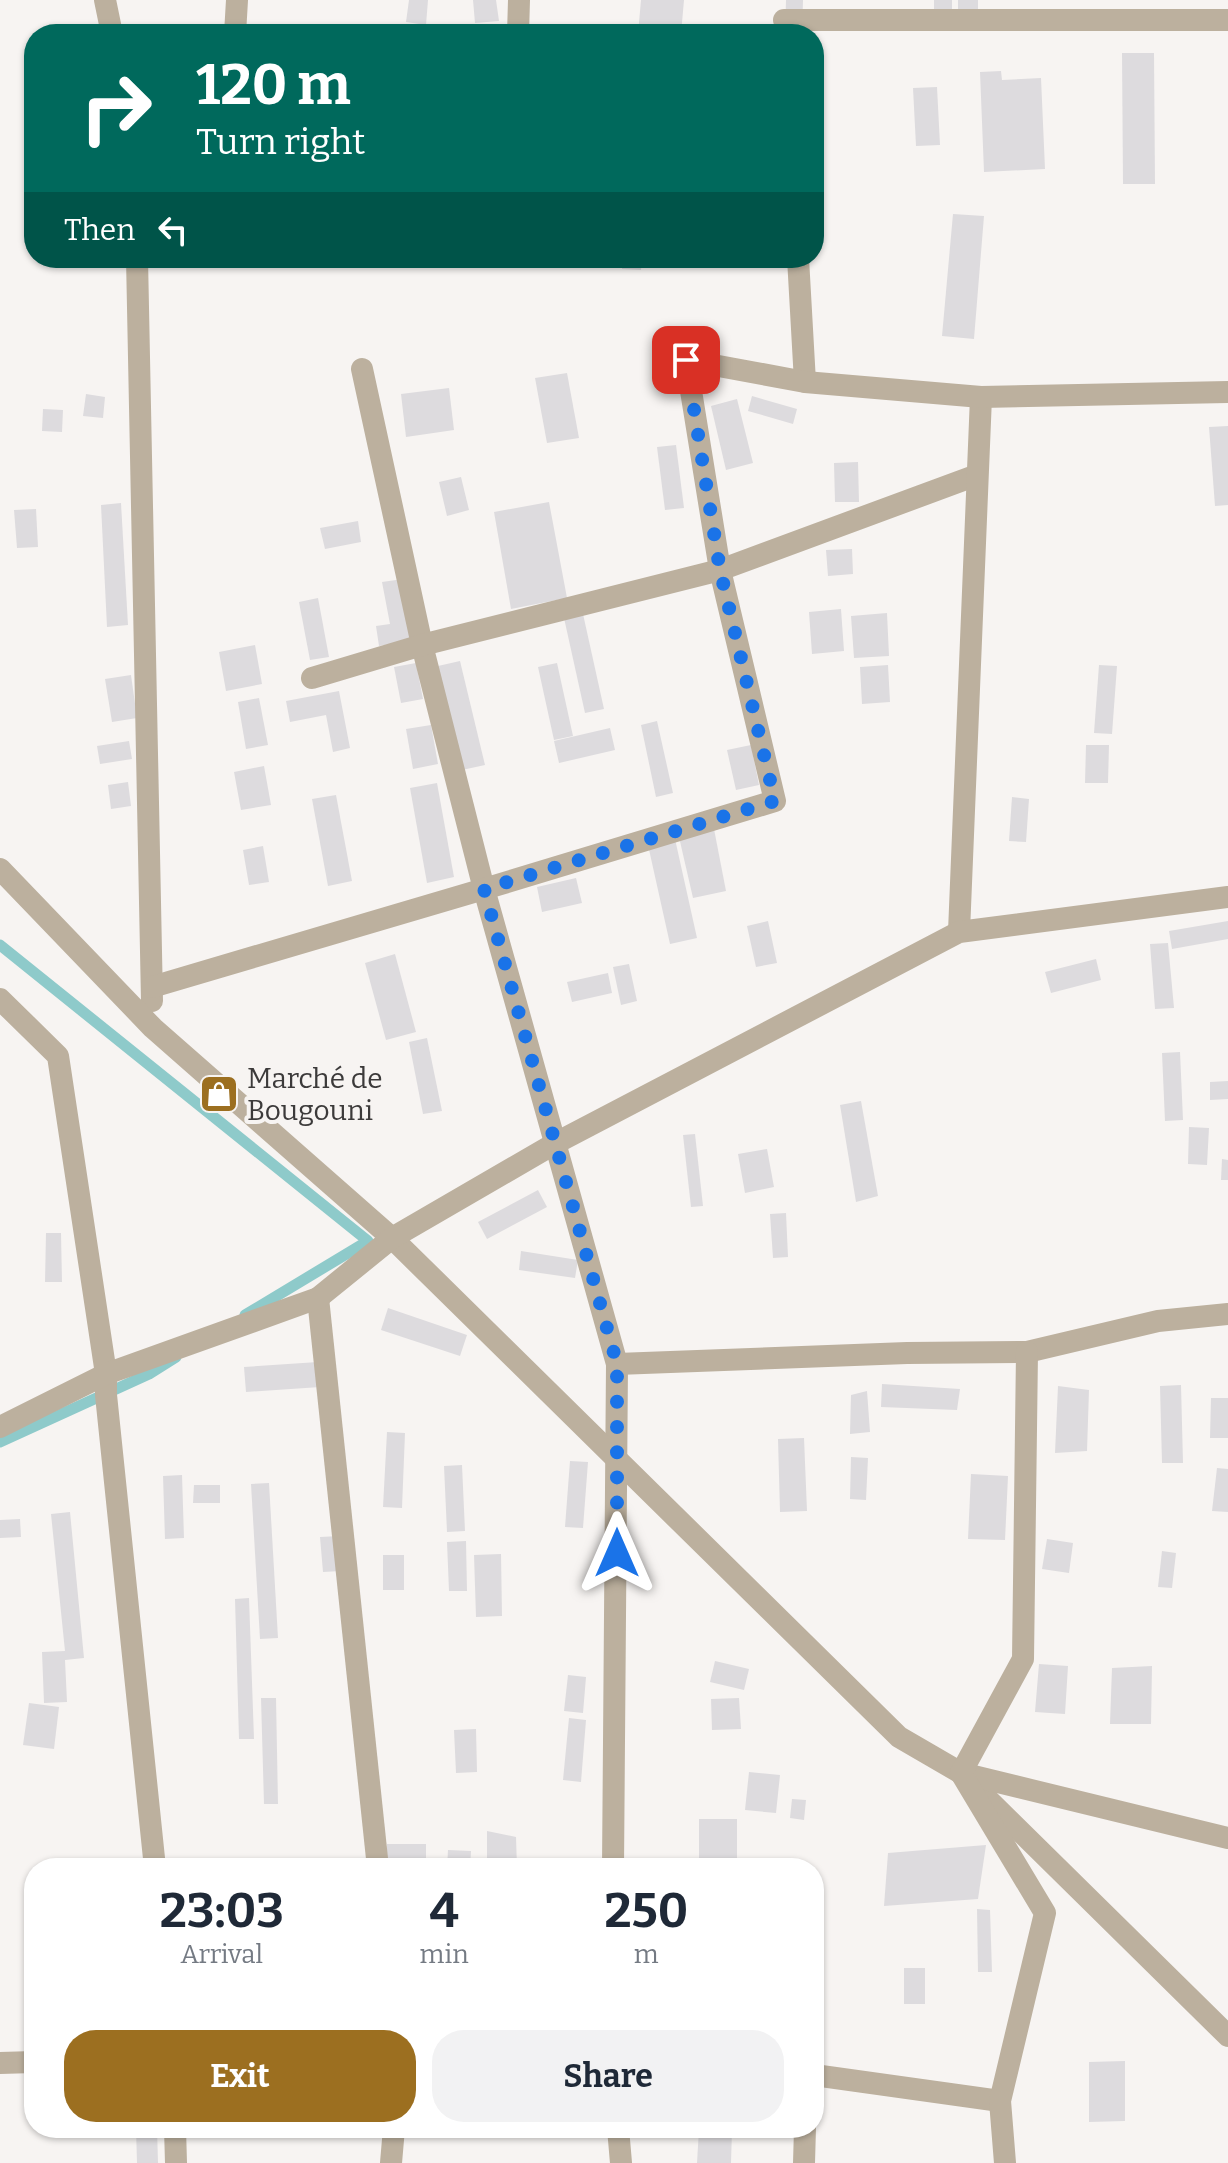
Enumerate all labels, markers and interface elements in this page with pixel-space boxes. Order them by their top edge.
text: 120 m [196,52,351,119]
icon: right [64,56,168,160]
text: Turn right [196,120,365,164]
icon: left [151,208,195,252]
text: Then [64,212,135,248]
pin [652,326,720,394]
icon: arrive [664,338,708,382]
place label: Marché de Bougouni [247,1062,383,1127]
shop icon: Marché de Bougouni [198,1073,240,1115]
position arrow [575,1511,659,1595]
text: 23:03 [160,1882,284,1940]
text: 4 [429,1882,459,1940]
text: 250 [604,1882,688,1940]
text: Arrival [181,1939,263,1970]
text: min [420,1939,469,1970]
text: m [634,1939,659,1970]
button: Exit [64,2030,416,2122]
button: Share [432,2030,784,2122]

